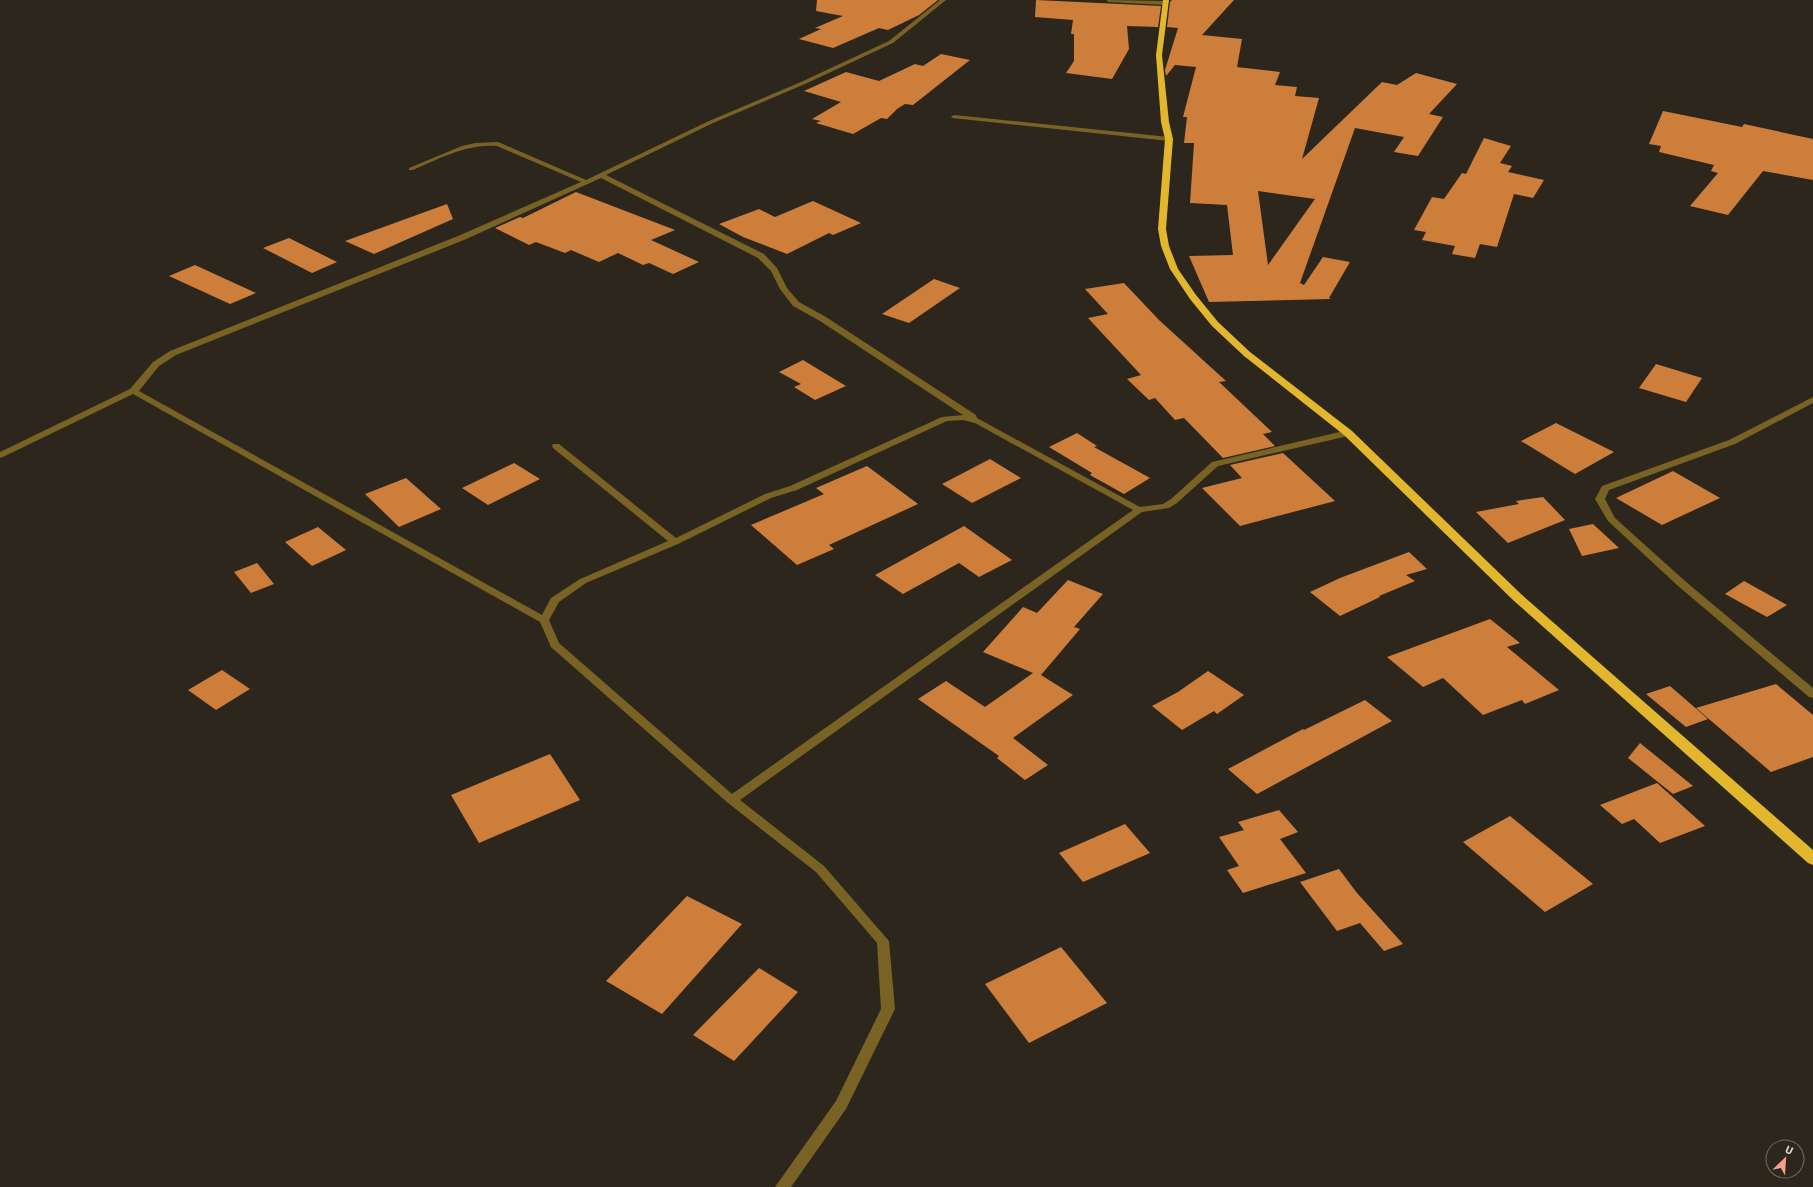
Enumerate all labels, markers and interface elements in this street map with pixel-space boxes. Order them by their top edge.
north arrow [1765,1139,1805,1179]
text: U [1783,1143,1795,1158]

